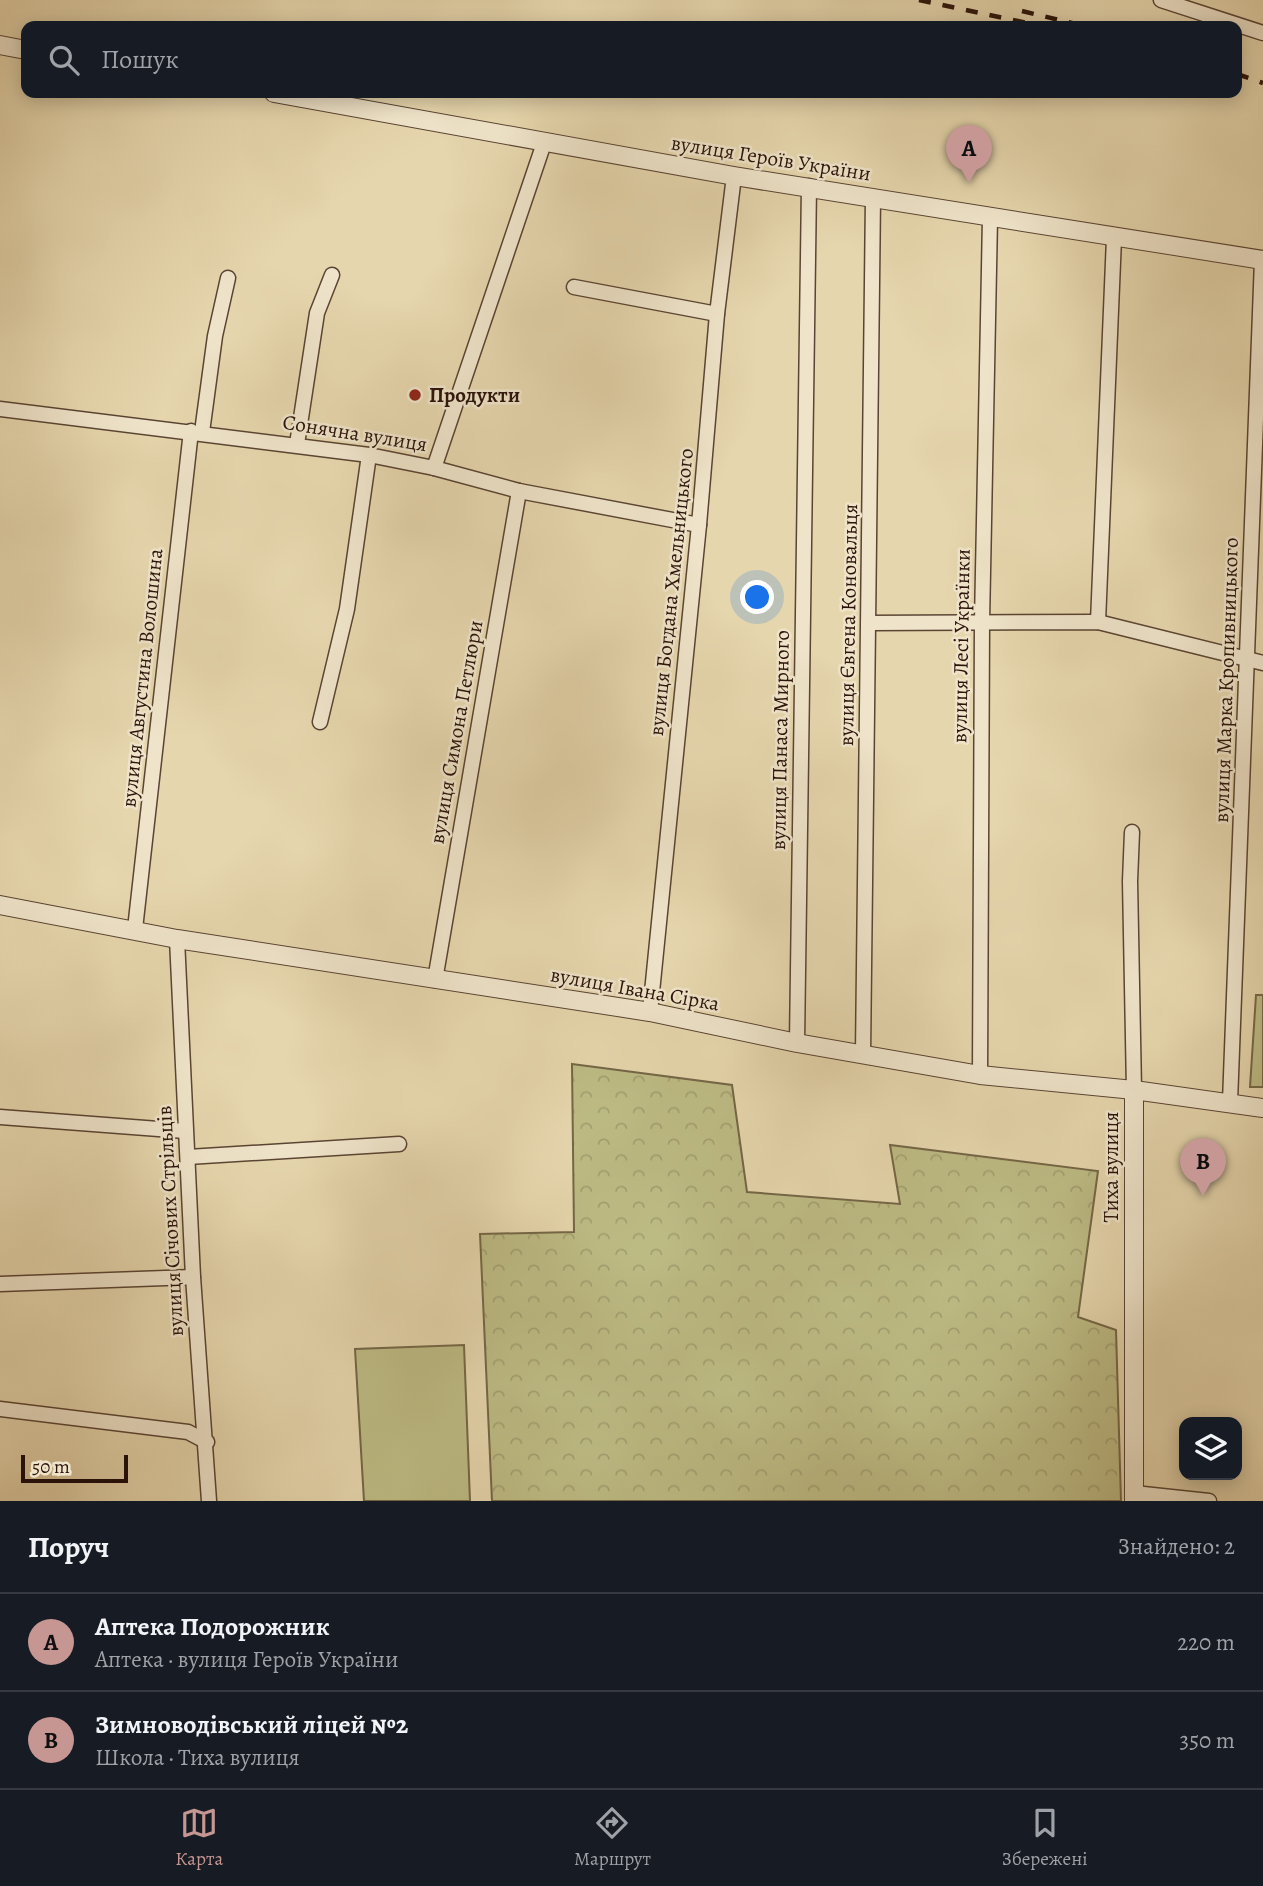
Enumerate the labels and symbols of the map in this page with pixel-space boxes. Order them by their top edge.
pin: A [946,125,992,183]
street label: вулиця Героїв України [669,128,873,188]
place label: Продукти [429,381,520,409]
marker: Продукти [407,387,423,403]
street label: Сонячна вулиця [281,408,429,458]
street label: вулиця Богдана Хмельницького [642,447,700,737]
street label: вулиця Євгена Коновальця [832,504,864,746]
street label: вулиця Марка Кропивницького [1207,537,1245,823]
street label: вулиця Августина Волошина [114,547,170,809]
street label: вулиця Лесі Українки [945,549,977,743]
your location [740,580,774,614]
street label: вулиця Симона Петлюри [423,618,489,846]
street label: вулиця Панаса Мирного [764,630,796,850]
street label: вулиця Івана Сірка [548,960,722,1018]
street label: вулиця Січових Стрільців [150,1105,190,1337]
street label: Тиха вулиця [1097,1112,1125,1222]
pin: B [1180,1138,1226,1196]
scale bar [21,1452,128,1484]

